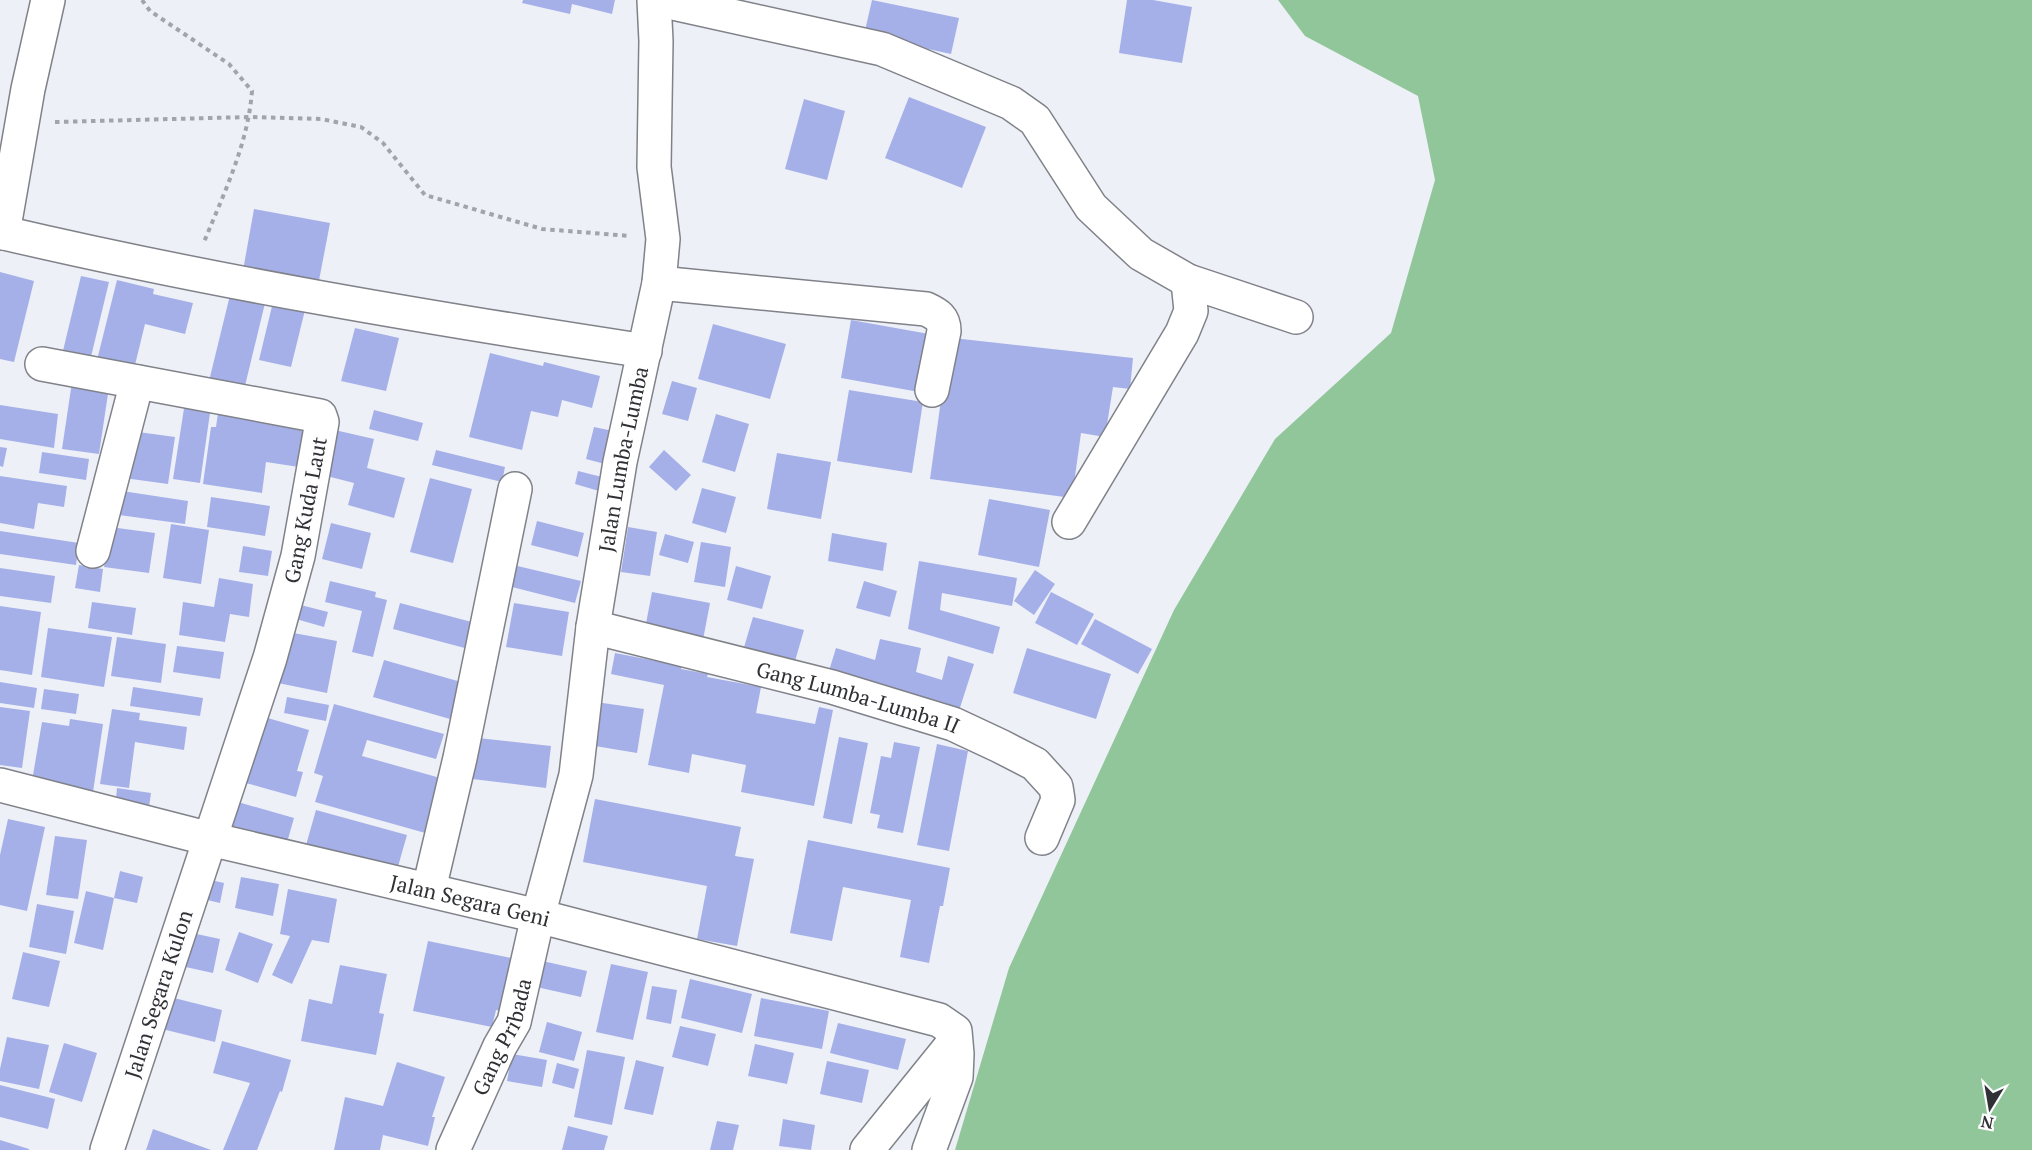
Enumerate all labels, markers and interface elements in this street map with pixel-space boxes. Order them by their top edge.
street label: Jalan Lumba-Lumba [591,363,655,554]
street label: Gang Kuda Laut [277,434,333,586]
street label: Gang Lumba-Lumba II [753,655,964,739]
street label: Jalan Segara Geni [387,868,553,933]
street label: Jalan Segara Kulon [118,906,199,1082]
street label: Gang Pribada [466,975,538,1100]
north arrow [1960,1078,2020,1138]
text: N [1979,1111,1995,1135]

